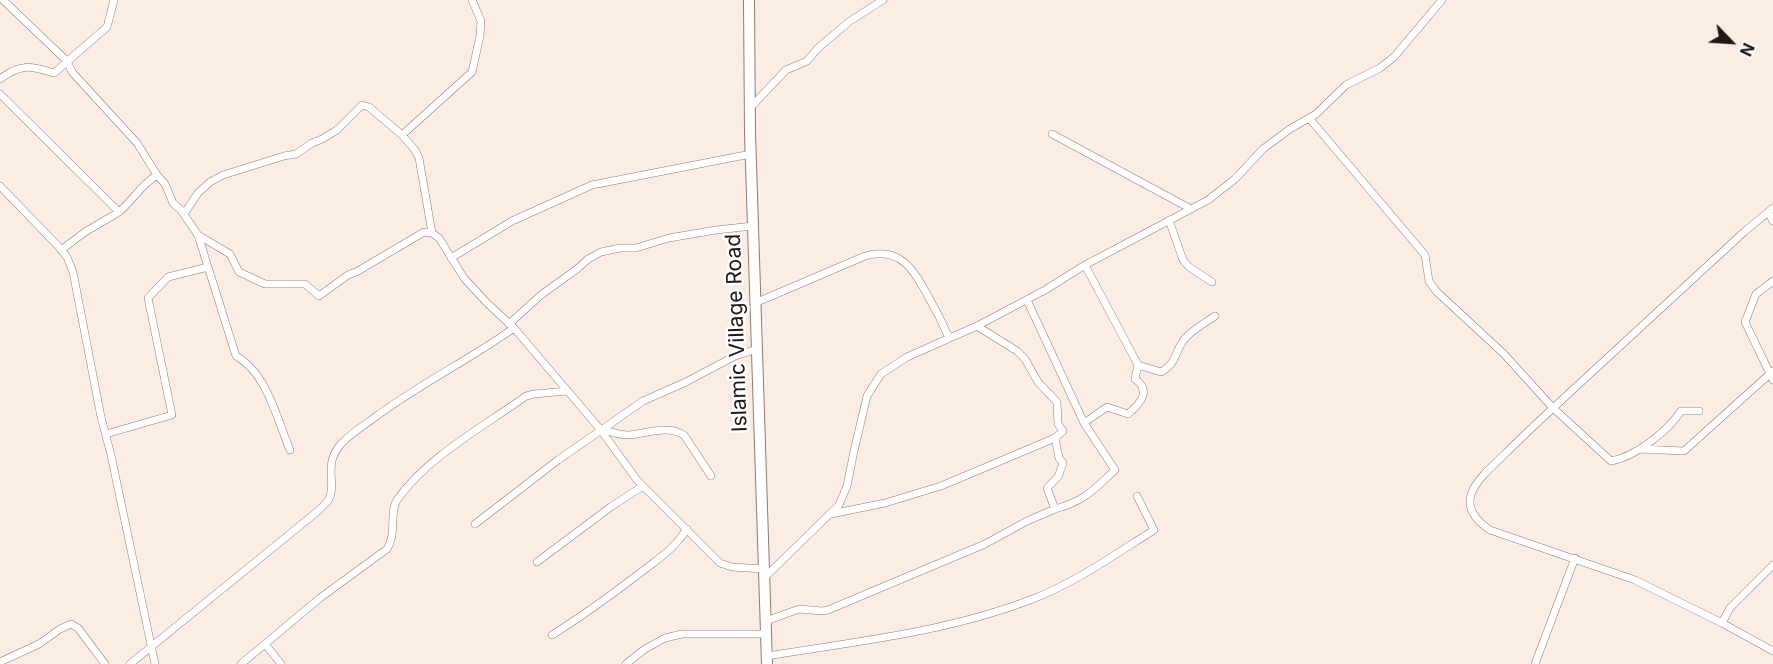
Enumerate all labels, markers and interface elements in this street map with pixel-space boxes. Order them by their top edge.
north arrow [1701,12,1761,72]
text: N [1736,40,1759,59]
street label: Islamic Village Road [721,234,753,432]

